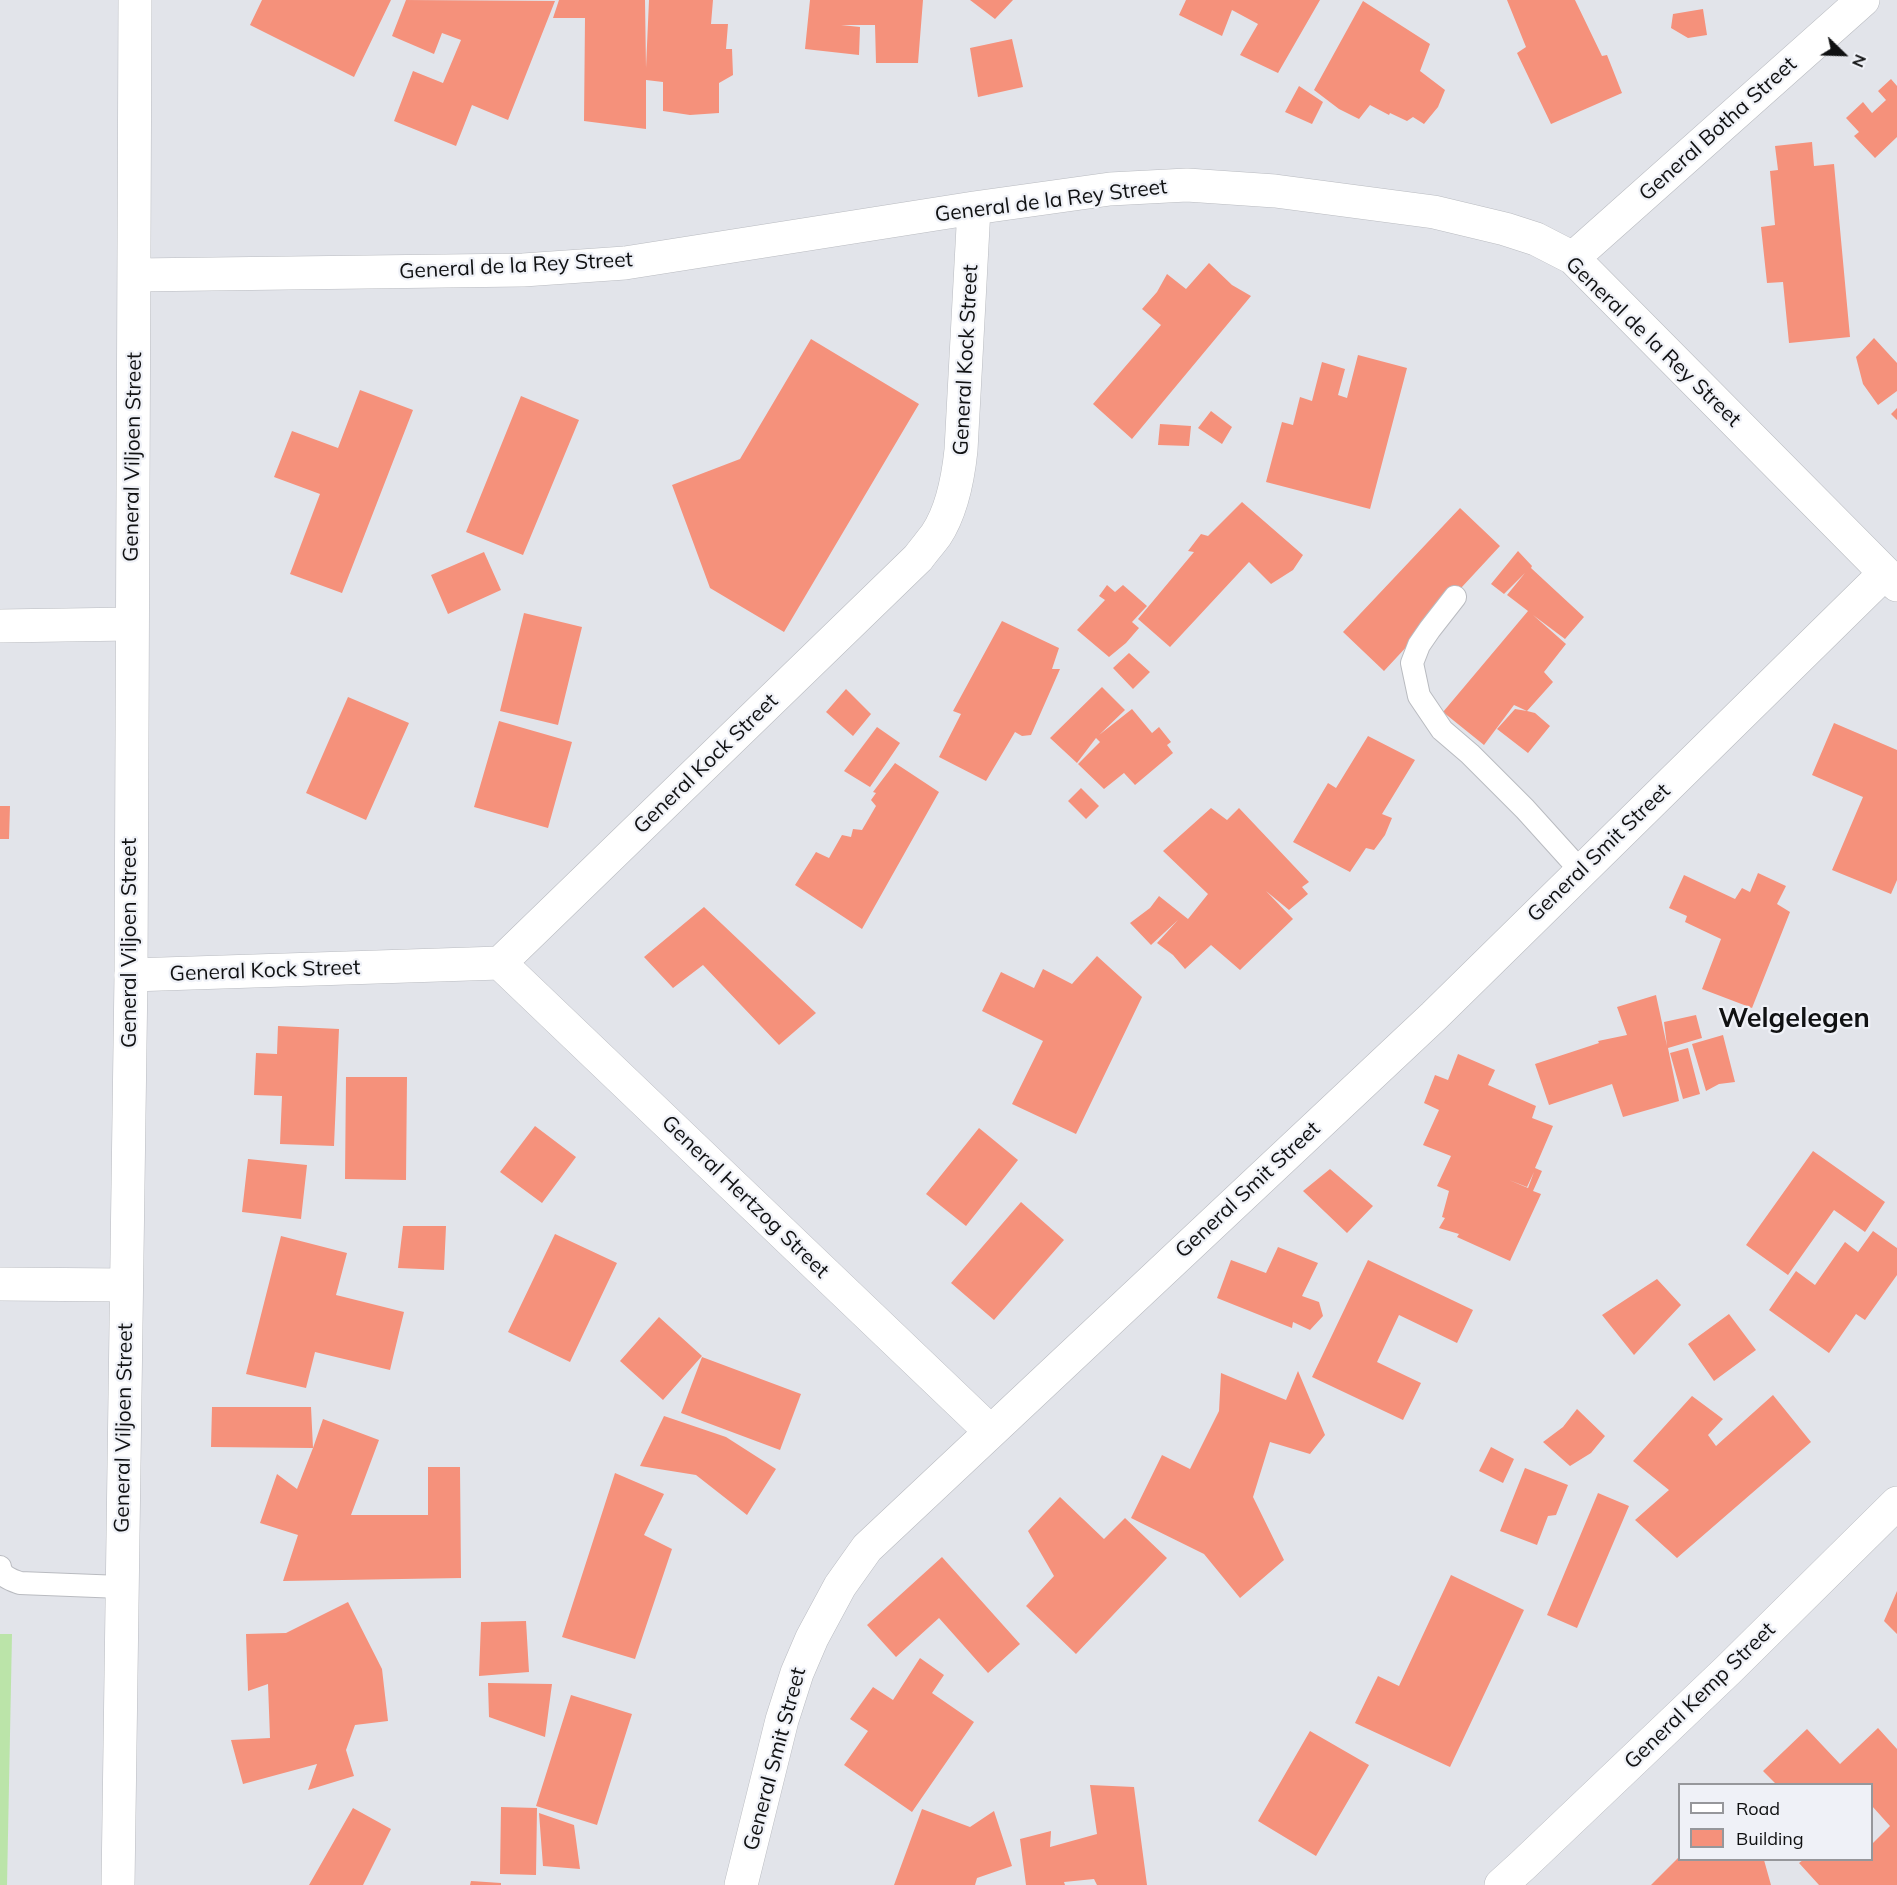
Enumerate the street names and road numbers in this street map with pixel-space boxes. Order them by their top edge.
street label: General Botha Street [1634,52,1802,206]
street label: General de la Rey Street [933,174,1169,228]
street label: General de la Rey Street [399,247,633,285]
street label: General de la Rey Street [1560,252,1746,432]
street label: General Kock Street [948,264,984,456]
street label: General Viljoen Street [119,352,147,562]
street label: General Kock Street [629,689,783,839]
street label: General Smit Street [1522,778,1676,928]
street label: General Viljoen Street [117,838,143,1048]
street label: General Kock Street [169,955,361,987]
street label: General Hertzog Street [656,1110,834,1284]
street label: General Smit Street [1170,1116,1326,1264]
street label: General Viljoen Street [110,1323,138,1533]
street label: General Kemp Street [1619,1617,1781,1775]
street label: General Smit Street [738,1665,812,1853]

